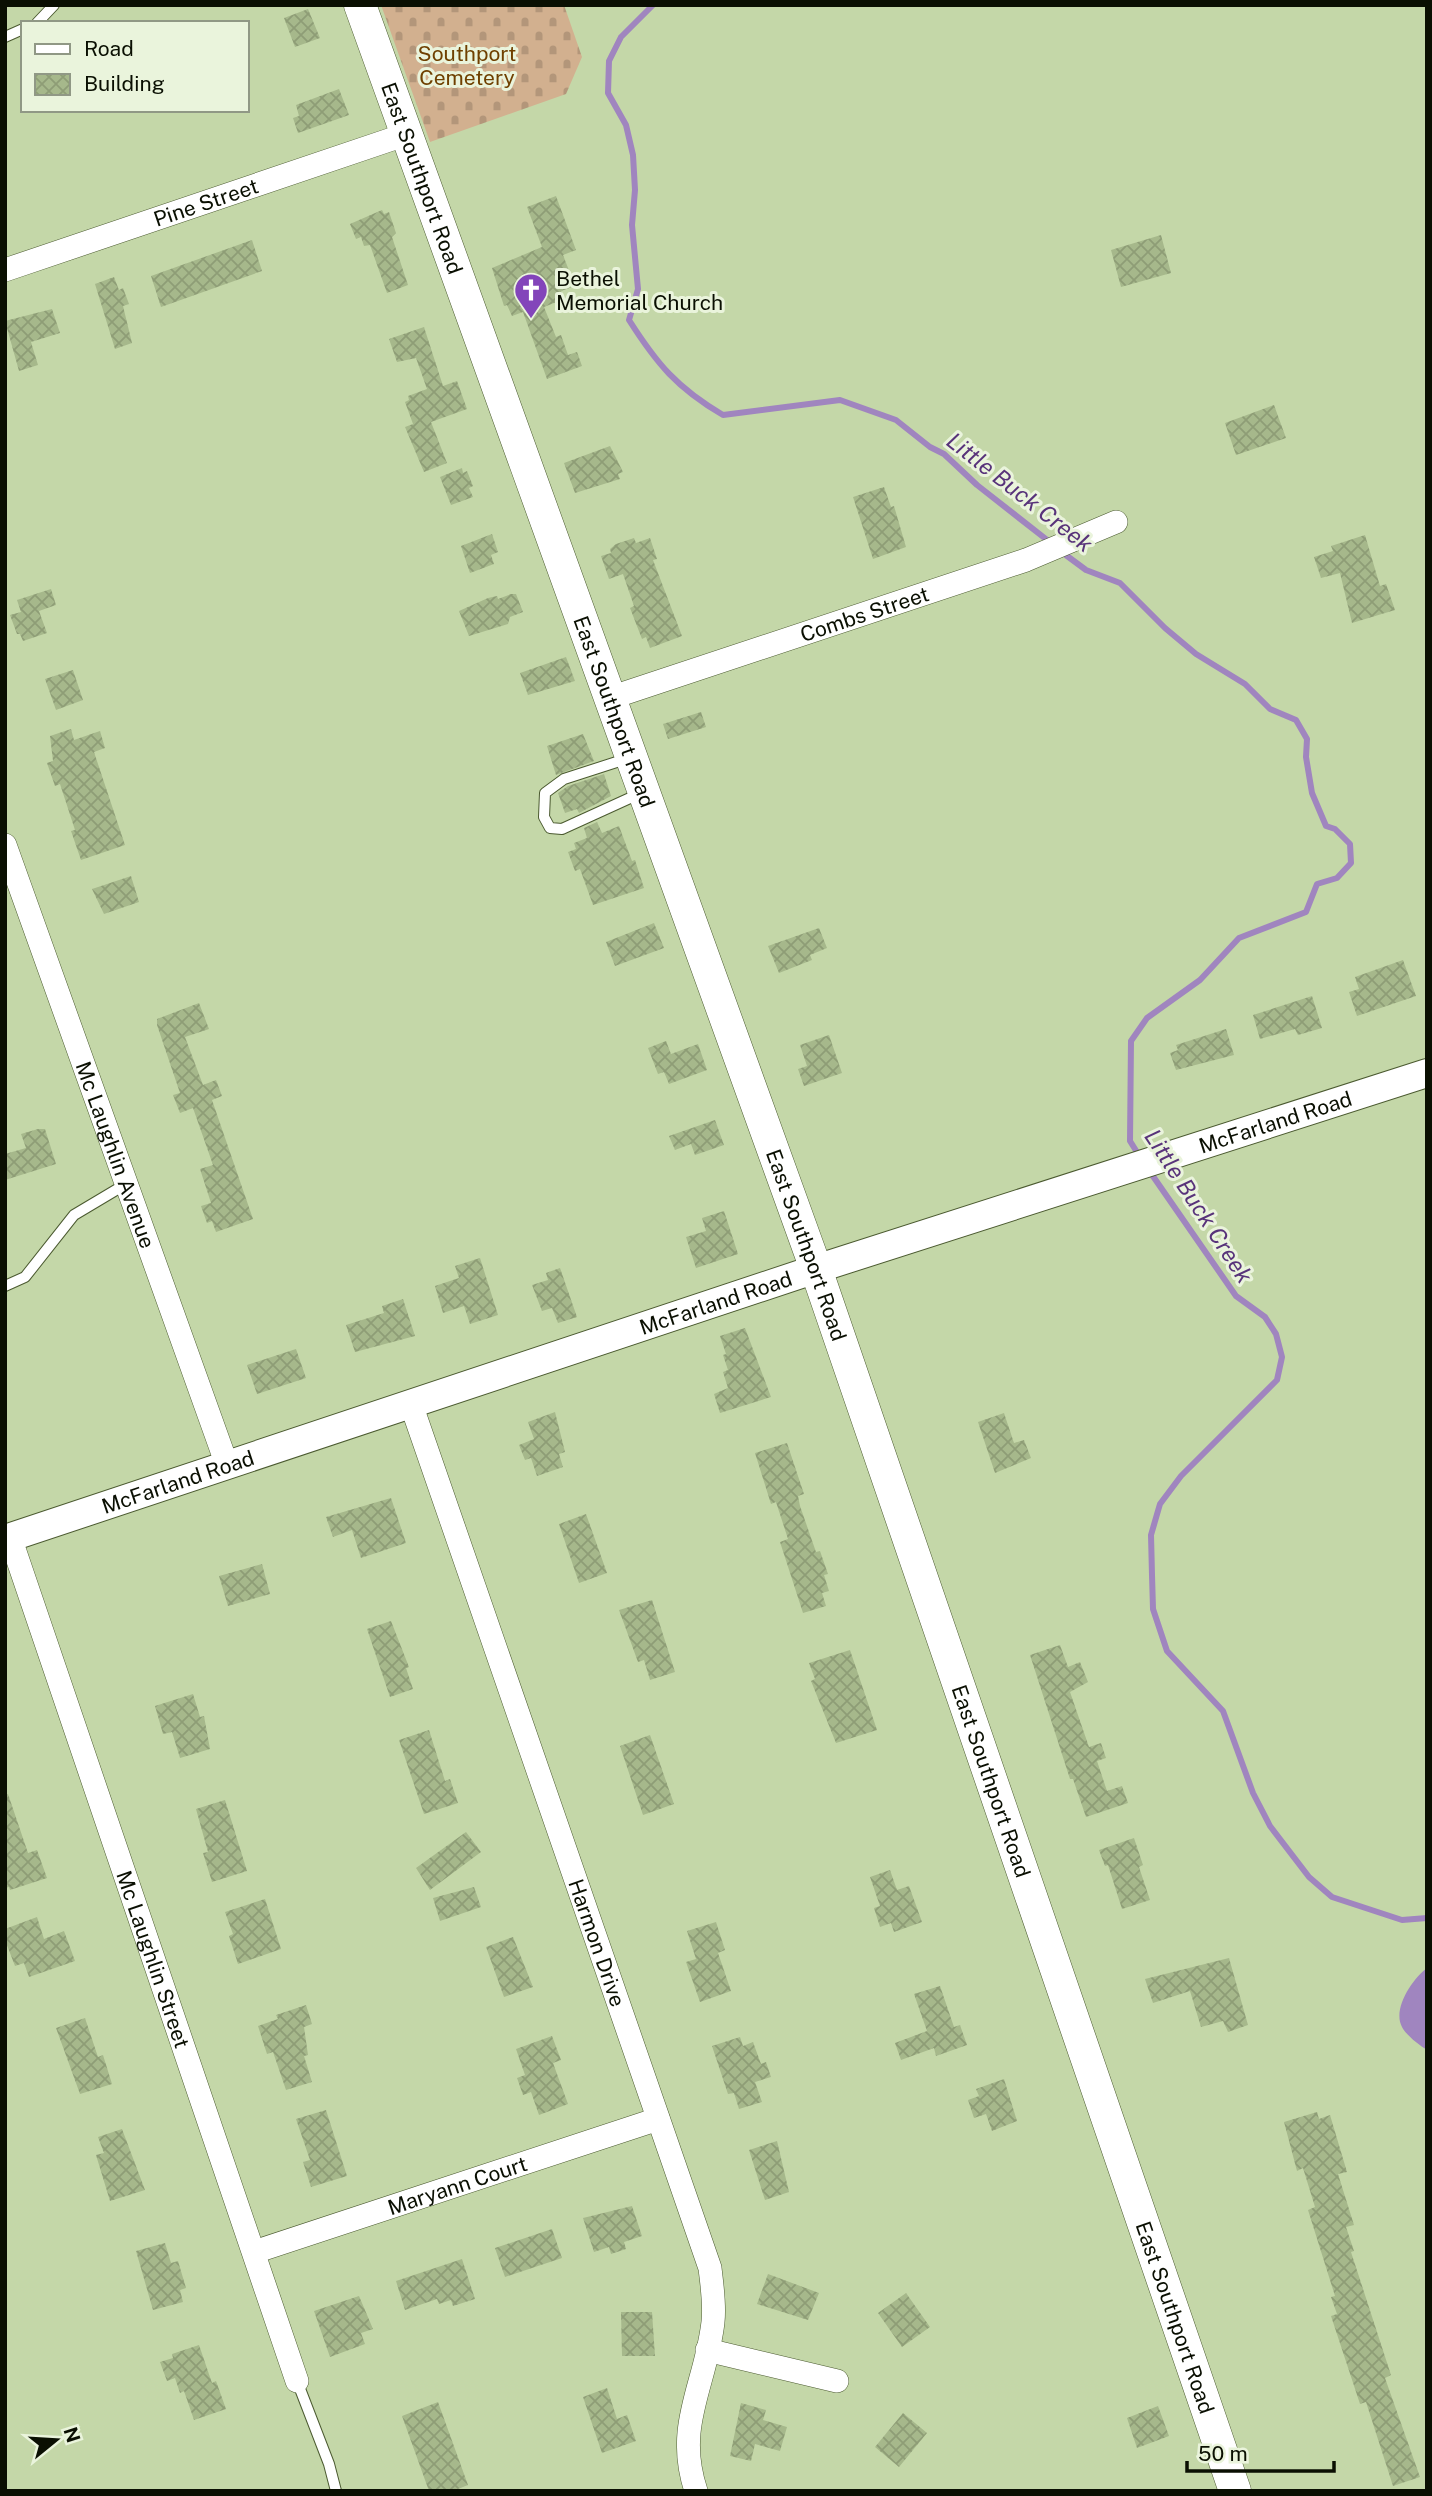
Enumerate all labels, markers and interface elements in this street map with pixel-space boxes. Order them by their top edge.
legend [21,21,248,112]
text: Road [84,36,134,61]
park label: Southport Cemetery [418,41,516,90]
text: Building [84,71,165,96]
street label: East Southport Road [376,79,468,277]
street label: Pine Street [150,173,261,231]
place label: Bethel Memorial Church [556,266,723,315]
church icon: Bethel Memorial Church [512,271,550,320]
water label: Little Buck Creek [942,427,1099,558]
street label: Combs Street [797,581,932,647]
street label: East Southport Road [569,612,661,811]
street label: Mc Laughlin Avenue [71,1058,161,1252]
street label: McFarland Road [1196,1085,1355,1158]
water label: Little Buck Creek [1139,1124,1259,1288]
street label: East Southport Road [761,1146,852,1344]
street label: McFarland Road [636,1265,795,1339]
street label: McFarland Road [98,1444,257,1519]
street label: East Southport Road [947,1681,1036,1881]
street label: Mc Laughlin Street [112,1867,195,2051]
street label: Harmon Drive [564,1876,631,2010]
street label: Maryann Court [384,2150,530,2220]
street label: East Southport Road [1131,2218,1220,2417]
north arrow [21,2405,91,2475]
text: N [59,2424,85,2445]
scale bar [1187,2430,1334,2474]
text: 50 m [1198,2441,1248,2466]

